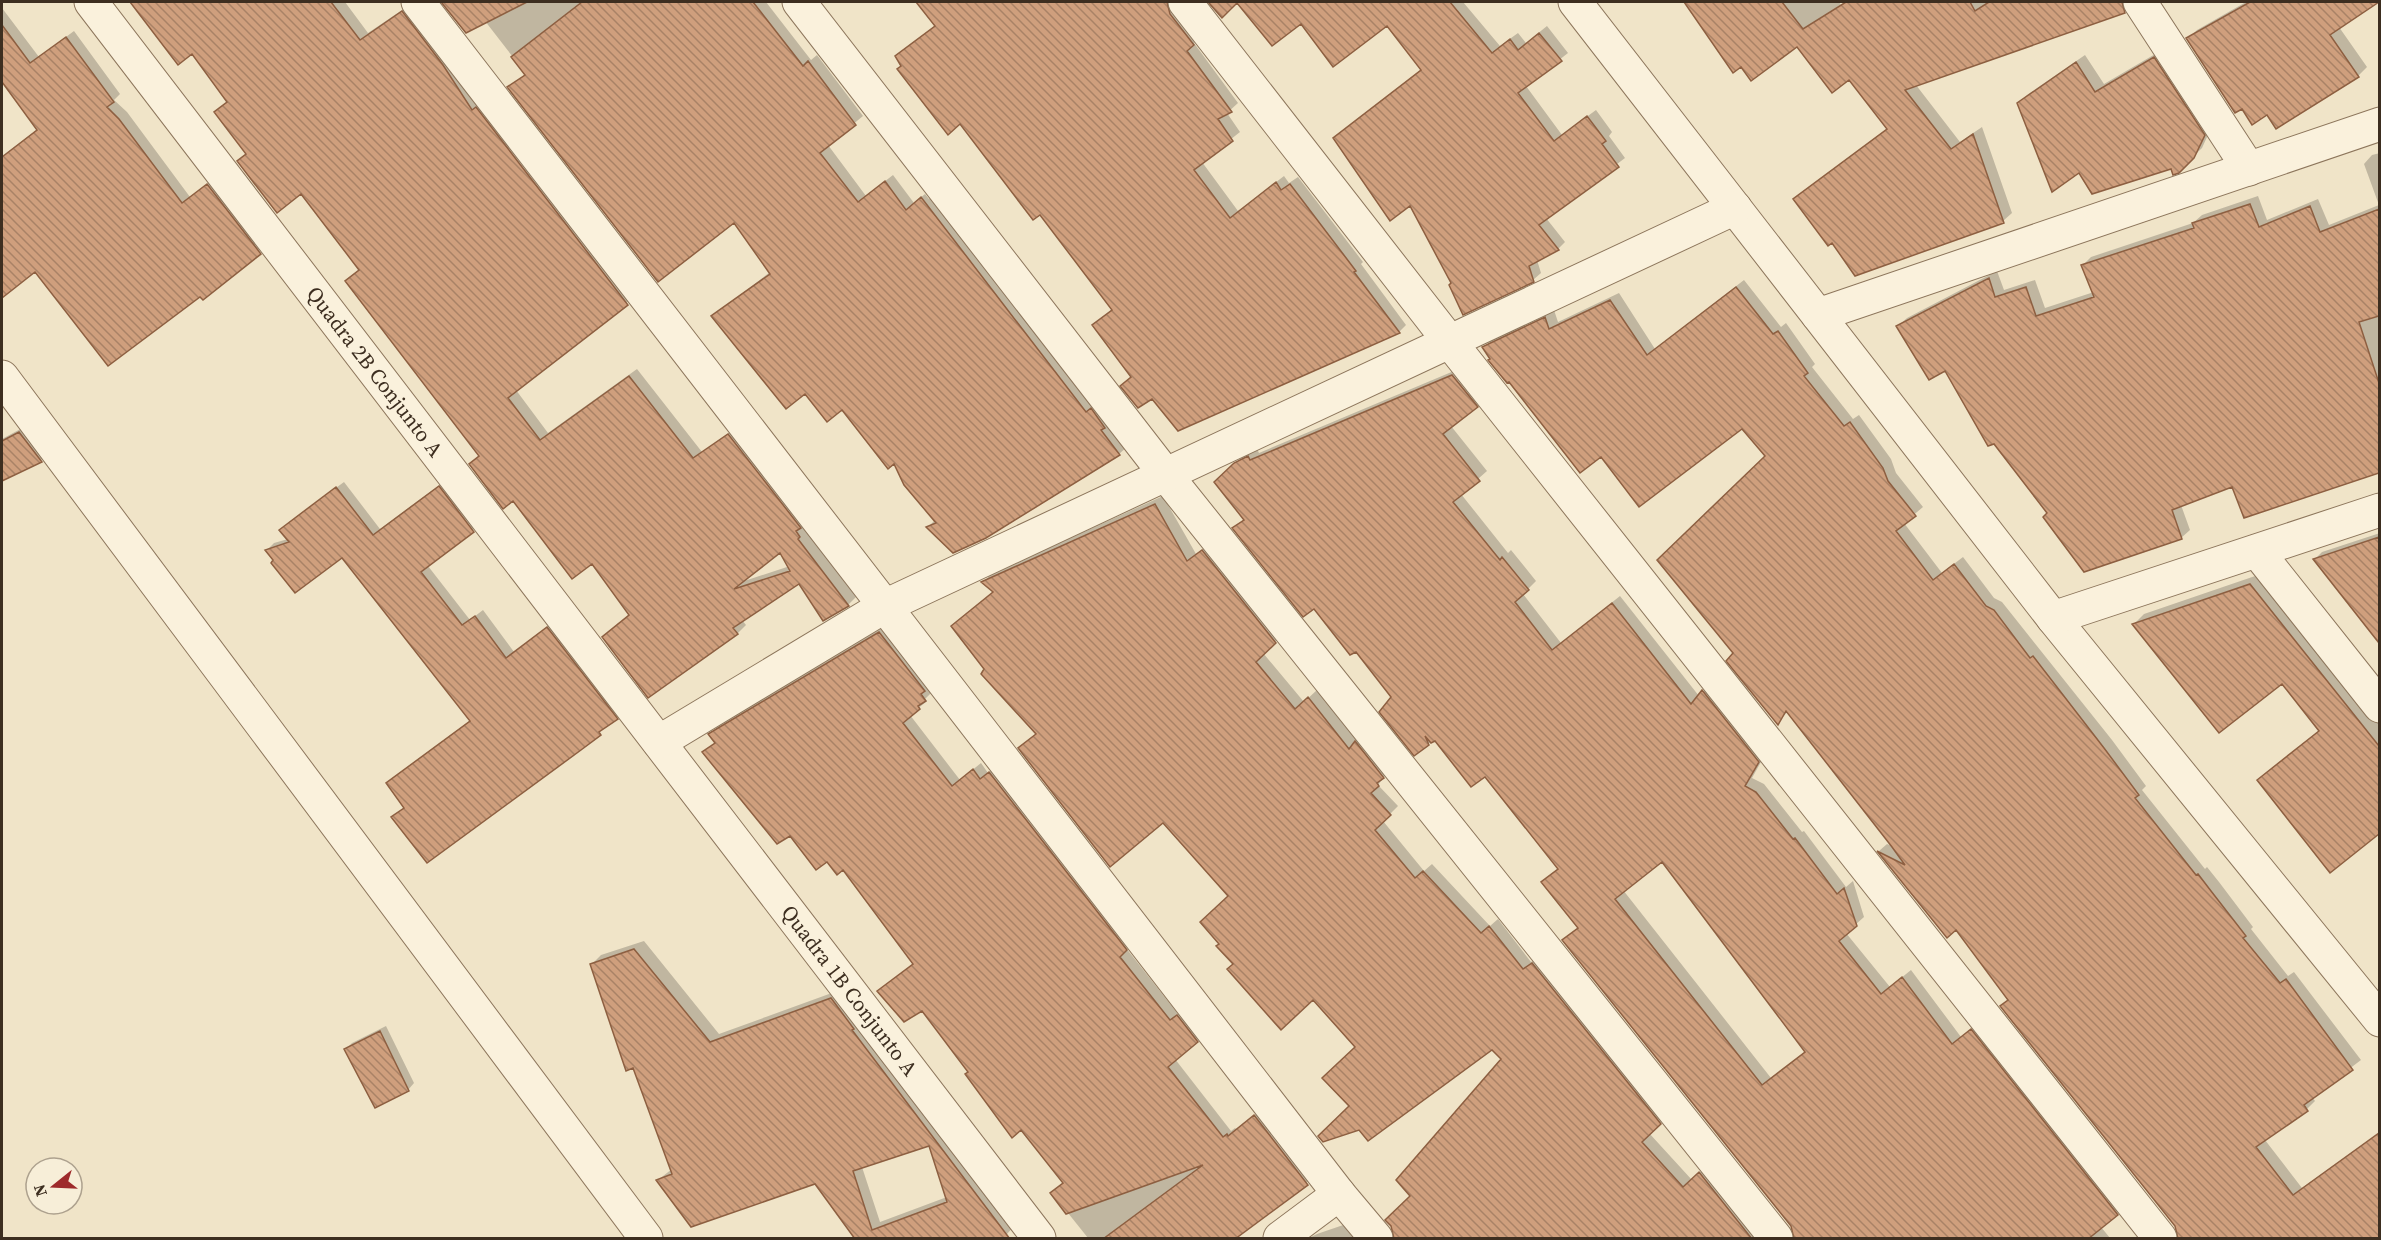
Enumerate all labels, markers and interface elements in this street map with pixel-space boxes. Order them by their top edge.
street label: Quadra 2B Conjunto A [300,280,450,463]
street label: Quadra 1B Conjunto A [775,899,925,1082]
north arrow [24,1156,84,1216]
text: N [27,1181,52,1200]

